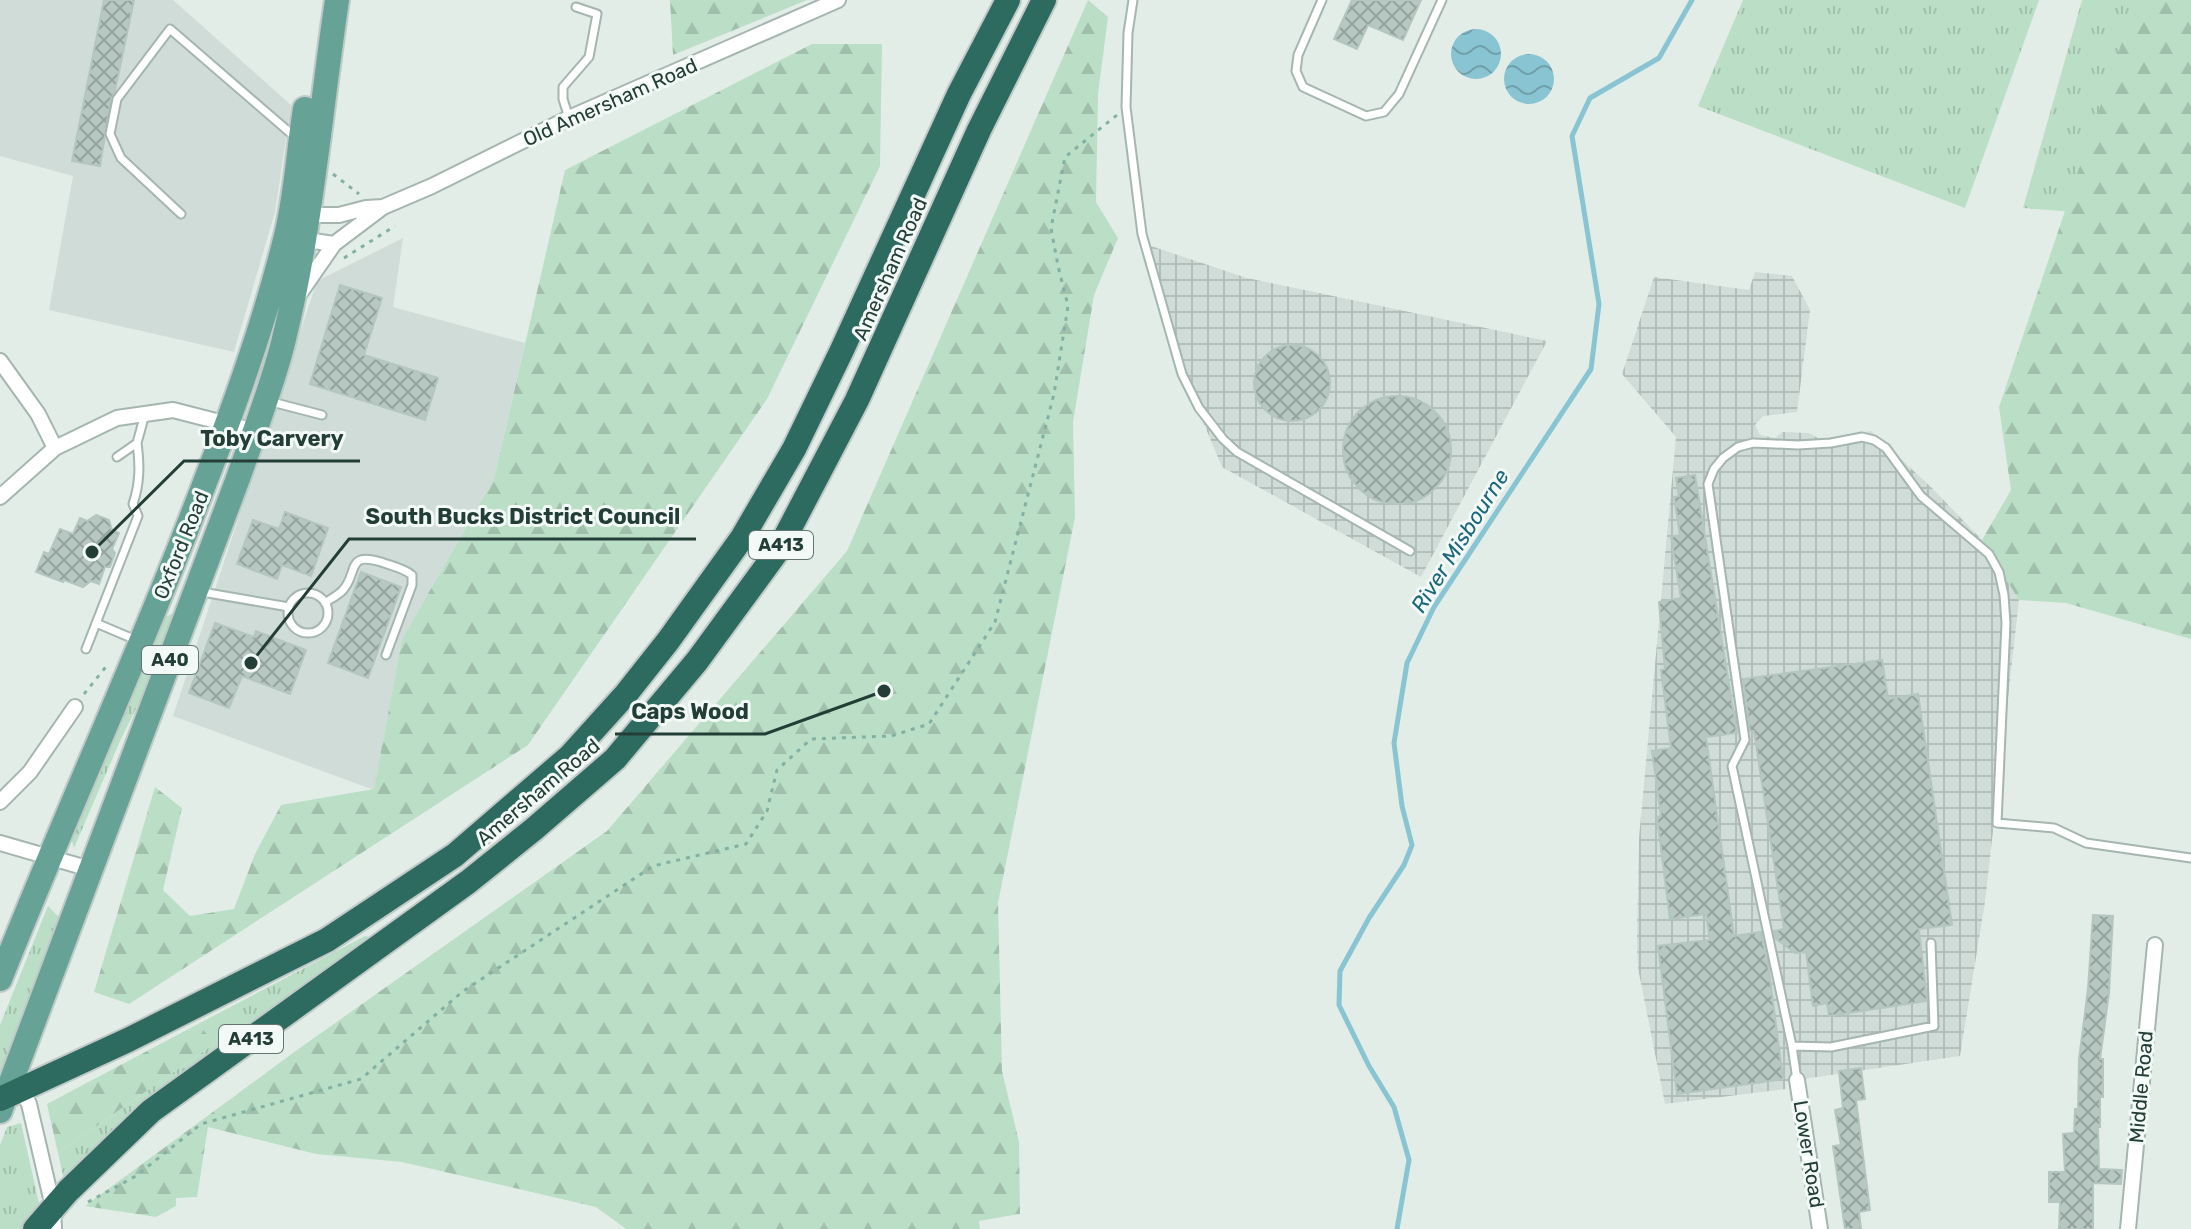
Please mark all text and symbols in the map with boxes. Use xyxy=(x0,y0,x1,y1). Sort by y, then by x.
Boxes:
street label: Old Amersham Road xyxy=(519,53,701,151)
street label: Amersham Road xyxy=(848,194,932,344)
callout: Toby Carvery xyxy=(184,415,360,461)
text: Toby Carvery xyxy=(200,425,344,452)
water label: River Misbourne xyxy=(1405,464,1515,618)
street label: Oxford Road xyxy=(148,487,214,603)
callout: South Bucks District Council xyxy=(349,493,696,539)
text: South Bucks District Council xyxy=(366,503,680,530)
road number: A413 xyxy=(749,531,813,559)
road number: A40 xyxy=(142,646,198,674)
callout: Caps Wood xyxy=(615,688,765,734)
text: Caps Wood xyxy=(631,698,749,725)
street label: Amersham Road xyxy=(471,733,605,851)
road number: A413 xyxy=(219,1025,283,1053)
street label: Middle Road xyxy=(2124,1030,2158,1144)
street label: Lower Road xyxy=(1789,1098,1829,1210)

